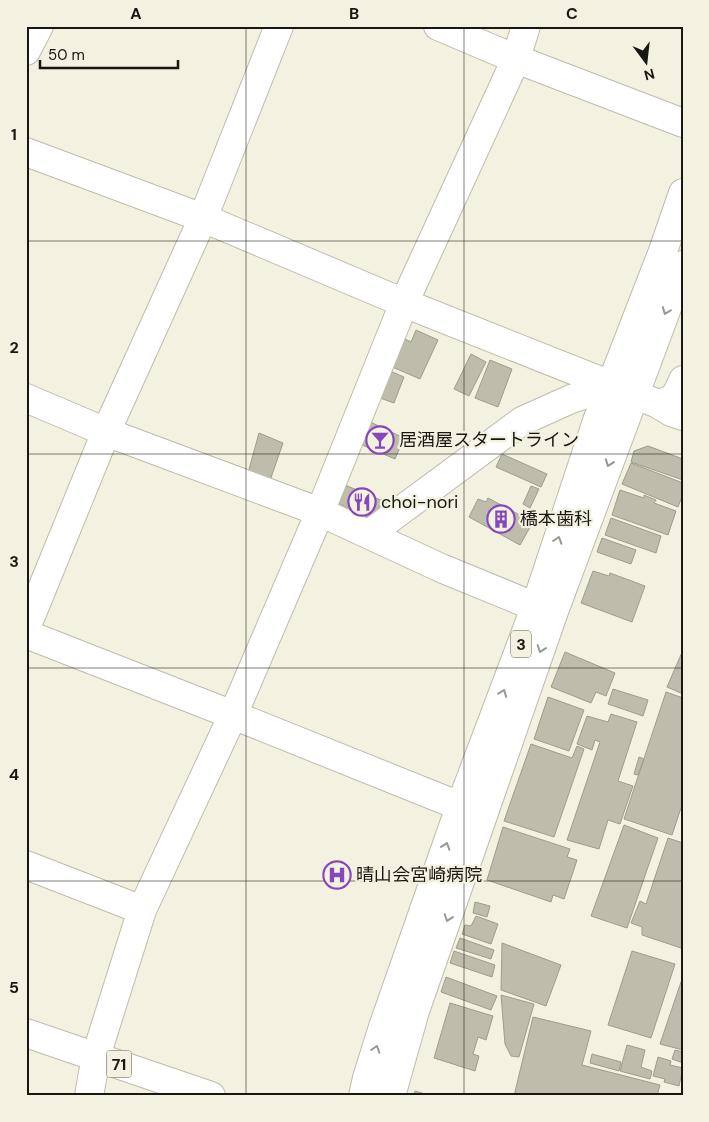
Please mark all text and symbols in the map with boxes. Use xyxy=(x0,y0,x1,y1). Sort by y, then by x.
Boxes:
text: A xyxy=(130,3,142,24)
text: B xyxy=(349,3,359,24)
text: C xyxy=(566,3,578,24)
scale bar xyxy=(40,38,178,70)
north arrow xyxy=(622,38,672,88)
text: 50 m xyxy=(48,45,85,65)
text: N xyxy=(642,65,657,85)
text: 1 xyxy=(11,124,17,145)
one-way arrow xyxy=(662,306,672,315)
text: 2 xyxy=(9,337,19,358)
bar icon: 居酒屋スタートライン xyxy=(365,425,395,455)
place label: 居酒屋スタートライン xyxy=(399,428,579,452)
one-way arrow xyxy=(605,458,615,467)
restaurant icon: choi-nori xyxy=(347,487,377,517)
place label: choi-nori xyxy=(381,490,458,514)
building icon: 橋本歯科 xyxy=(486,504,516,534)
place label: 橋本歯科 xyxy=(520,507,592,531)
one-way arrow xyxy=(552,537,562,545)
text: 3 xyxy=(9,551,19,572)
road number: 3 xyxy=(511,630,531,658)
one-way arrow xyxy=(537,644,547,652)
one-way arrow xyxy=(497,689,507,698)
text: 4 xyxy=(9,764,19,785)
one-way arrow xyxy=(441,842,451,850)
hospital icon: 晴山会宮崎病院 xyxy=(322,860,352,890)
place label: 晴山会宮崎病院 xyxy=(356,863,482,887)
one-way arrow xyxy=(443,913,453,922)
text: 5 xyxy=(9,977,19,998)
one-way arrow xyxy=(371,1045,381,1054)
road number: 71 xyxy=(106,1050,132,1078)

